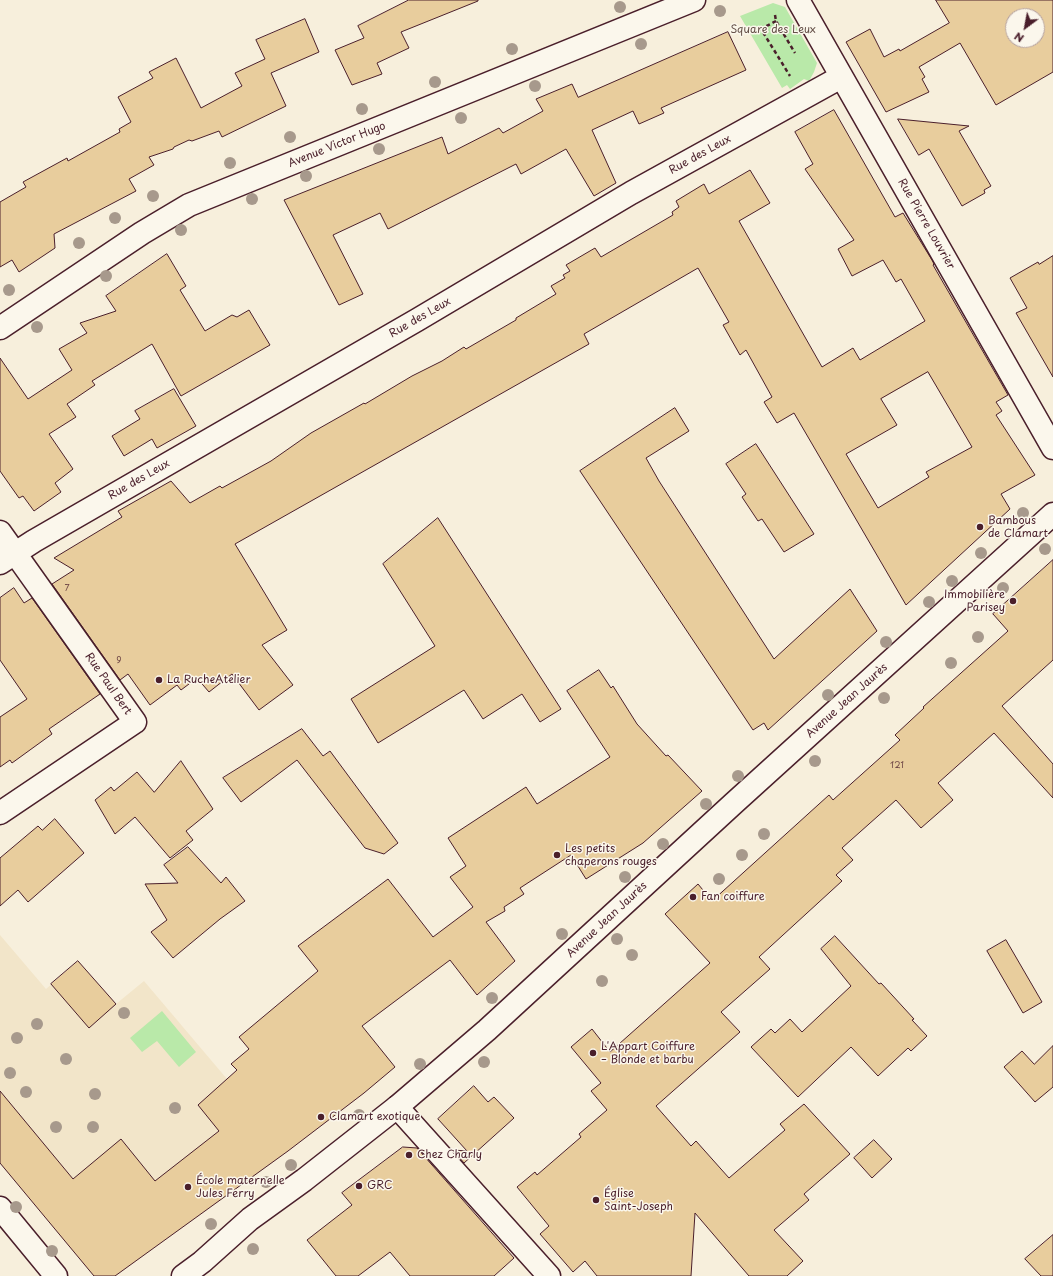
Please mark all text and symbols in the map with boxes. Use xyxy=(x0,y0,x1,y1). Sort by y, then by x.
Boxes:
north arrow xyxy=(1005,8,1045,48)
park label: Square des Leux xyxy=(730,23,816,37)
text: N xyxy=(1011,28,1027,47)
street label: Avenue Victor Hugo xyxy=(286,119,388,171)
street label: Rue des Leux xyxy=(667,133,733,177)
street label: Rue Pierre Louvrier xyxy=(895,176,957,272)
street label: Rue des Leux xyxy=(387,295,453,341)
street label: Rue des Leux xyxy=(106,457,172,503)
place label: Bambous de Clamart xyxy=(988,514,1048,540)
marker: Bambous de Clamart xyxy=(975,522,985,532)
house number: 7 xyxy=(64,584,70,594)
place label: Immobilière Parisey xyxy=(944,588,1005,614)
marker: Immobilière Parisey xyxy=(1008,596,1018,606)
street label: Rue Paul Bert xyxy=(82,650,134,718)
house number: 9 xyxy=(116,656,122,666)
street label: Avenue Jean Jaurès xyxy=(804,661,890,741)
place label: La RucheAtelier xyxy=(167,673,250,687)
marker: La RucheAtelier xyxy=(154,675,164,685)
house number: 121 xyxy=(890,761,904,771)
place label: Les petits chaperons rouges xyxy=(565,842,657,868)
marker: Les petits chaperons rouges xyxy=(552,850,562,860)
street label: Avenue Jean Jaurès xyxy=(564,879,650,961)
place label: Fan coiffure xyxy=(701,890,765,904)
marker: Fan coiffure xyxy=(688,892,698,902)
place label: L'Appart Coiffure – Blonde et barbu xyxy=(601,1040,695,1066)
marker: L'Appart Coiffure – Blonde et barbu xyxy=(588,1048,598,1058)
place label: Clamart exotique xyxy=(329,1110,420,1124)
marker: Clamart exotique xyxy=(316,1112,326,1122)
place label: Chez Charly xyxy=(417,1148,482,1162)
marker: Chez Charly xyxy=(404,1150,414,1160)
place label: École maternelle Jules Ferry xyxy=(196,1174,285,1200)
place label: GRC xyxy=(367,1179,392,1193)
marker: GRC xyxy=(354,1181,364,1191)
marker: École maternelle Jules Ferry xyxy=(183,1182,193,1192)
place label: Église Saint-Joseph xyxy=(604,1187,673,1213)
marker: Église Saint-Joseph xyxy=(591,1195,601,1205)

